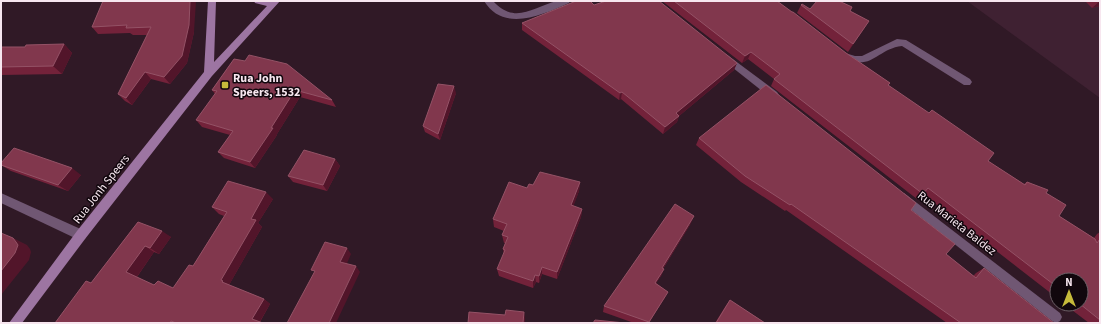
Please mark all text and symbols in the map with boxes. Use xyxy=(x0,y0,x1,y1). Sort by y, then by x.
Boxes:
place label: Rua John Speers, 1532 xyxy=(233,70,300,101)
marker: Rua John Speers, 1532 xyxy=(220,80,230,90)
street label: Rua Jonh Speers xyxy=(69,151,134,228)
street label: Rua Marieta Baldez xyxy=(914,187,1000,260)
north arrow xyxy=(1049,272,1089,312)
text: N xyxy=(1065,275,1073,290)

